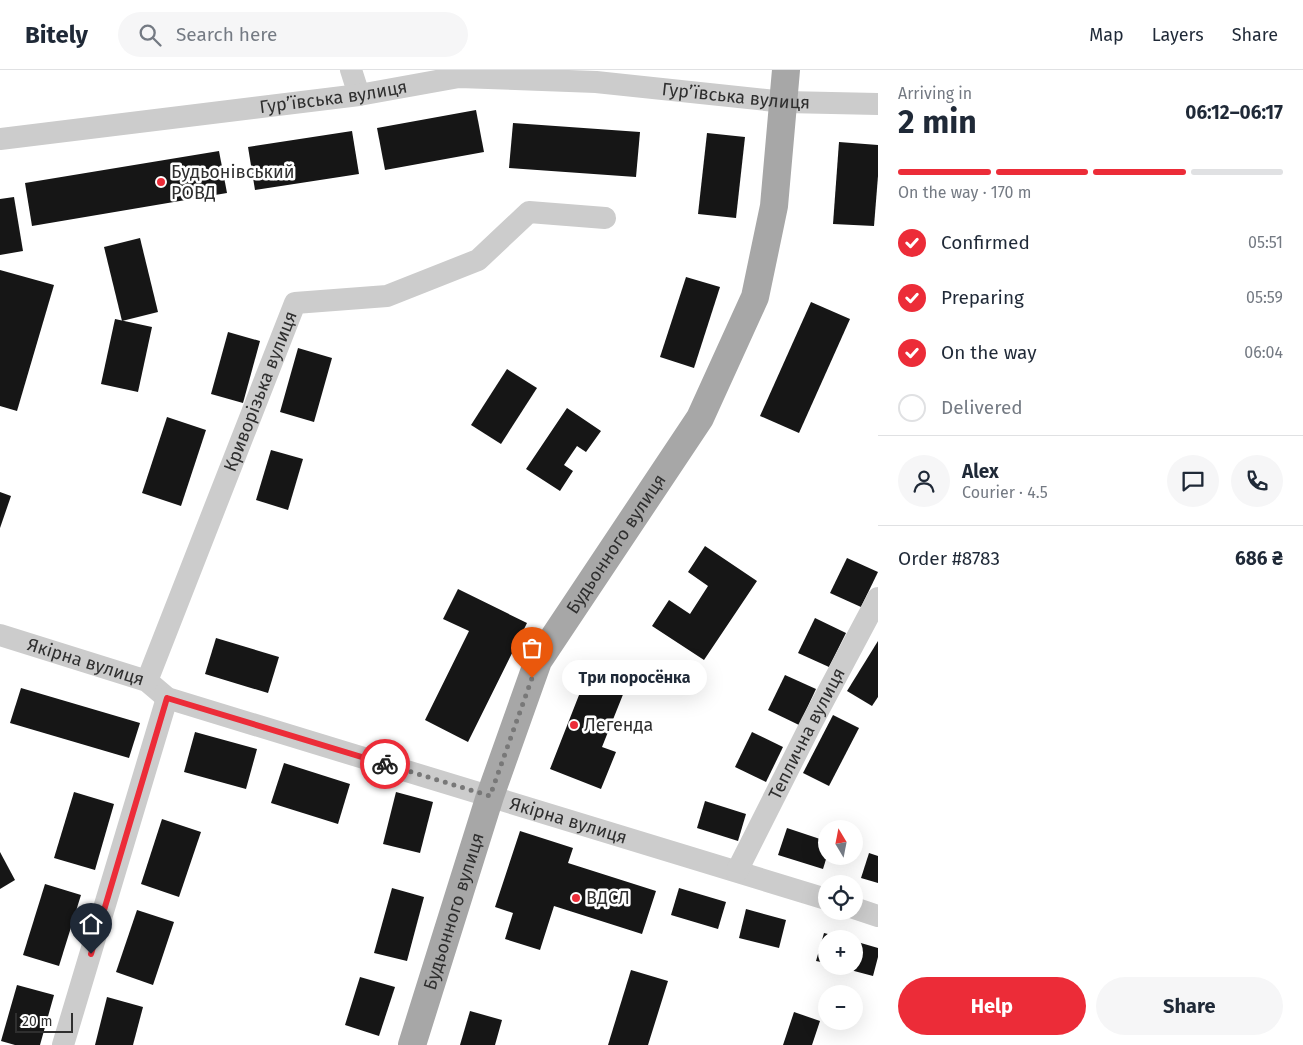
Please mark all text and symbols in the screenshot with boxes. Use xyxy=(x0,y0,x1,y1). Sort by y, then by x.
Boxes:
search box xyxy=(118,12,468,57)
text: Bitely xyxy=(25,21,88,49)
icon: search xyxy=(136,21,164,49)
text: Search here xyxy=(176,23,277,46)
text: Map xyxy=(1089,24,1124,46)
text: Layers xyxy=(1152,24,1204,46)
text: Share xyxy=(1232,24,1278,46)
street label: Гур’ївська вулиця xyxy=(258,76,409,118)
street label: Гур’ївська вулиця xyxy=(661,78,810,114)
text: Arriving in xyxy=(898,84,972,103)
text: 06:12–06:17 xyxy=(1185,101,1283,124)
text: 2 min xyxy=(898,103,977,141)
place label: Будьонівський РОВД xyxy=(171,161,295,204)
marker: Будьонівський РОВД xyxy=(155,176,167,188)
text: On the way · 170 m xyxy=(898,183,1031,202)
icon: check xyxy=(898,229,926,257)
text: Confirmed xyxy=(941,231,1030,254)
text: 05:51 xyxy=(1248,233,1283,252)
icon: check xyxy=(898,284,926,312)
text: Preparing xyxy=(941,286,1024,309)
text: 05:59 xyxy=(1246,288,1283,307)
street label: Криворізька вулиця xyxy=(219,308,302,475)
icon: check xyxy=(898,339,926,367)
text: On the way xyxy=(941,341,1037,364)
text: 06:04 xyxy=(1244,343,1283,362)
text: Delivered xyxy=(941,396,1023,419)
button: person xyxy=(898,455,950,507)
button: chat xyxy=(1167,455,1219,507)
button: phone xyxy=(1231,455,1283,507)
text: Alex xyxy=(962,460,999,483)
street label: Будьонного вулиця xyxy=(562,470,671,618)
text: Courier · 4.5 xyxy=(962,483,1048,502)
text: Order #8783 xyxy=(898,547,1000,570)
text: 686 ₴ xyxy=(1235,547,1283,570)
pin xyxy=(511,627,553,678)
street label: Якірна вулиця xyxy=(25,633,147,691)
icon: bag xyxy=(518,634,546,662)
callout: Три поросёнка xyxy=(562,660,707,696)
street label: Теплична вулиця xyxy=(764,664,850,803)
text: Три поросёнка xyxy=(579,668,690,687)
place label: Легенда xyxy=(584,714,653,736)
marker: Легенда xyxy=(568,719,580,731)
courier xyxy=(360,739,410,789)
icon: bike xyxy=(371,750,399,778)
street label: Якірна вулиця xyxy=(507,792,630,849)
north arrow xyxy=(818,820,862,865)
map controls xyxy=(818,820,863,1030)
street label: Будьонного вулиця xyxy=(419,830,489,993)
button: locate xyxy=(818,875,863,920)
place label: ВДСЛ xyxy=(586,887,630,909)
marker: ВДСЛ xyxy=(570,892,582,904)
pin xyxy=(70,903,112,954)
icon: home xyxy=(77,910,105,938)
button: + xyxy=(818,930,863,975)
button: Help xyxy=(898,977,1086,1035)
button: Share xyxy=(1096,977,1283,1035)
button: − xyxy=(818,985,863,1030)
scale bar xyxy=(15,1010,72,1033)
text: 20 m xyxy=(22,1013,52,1030)

